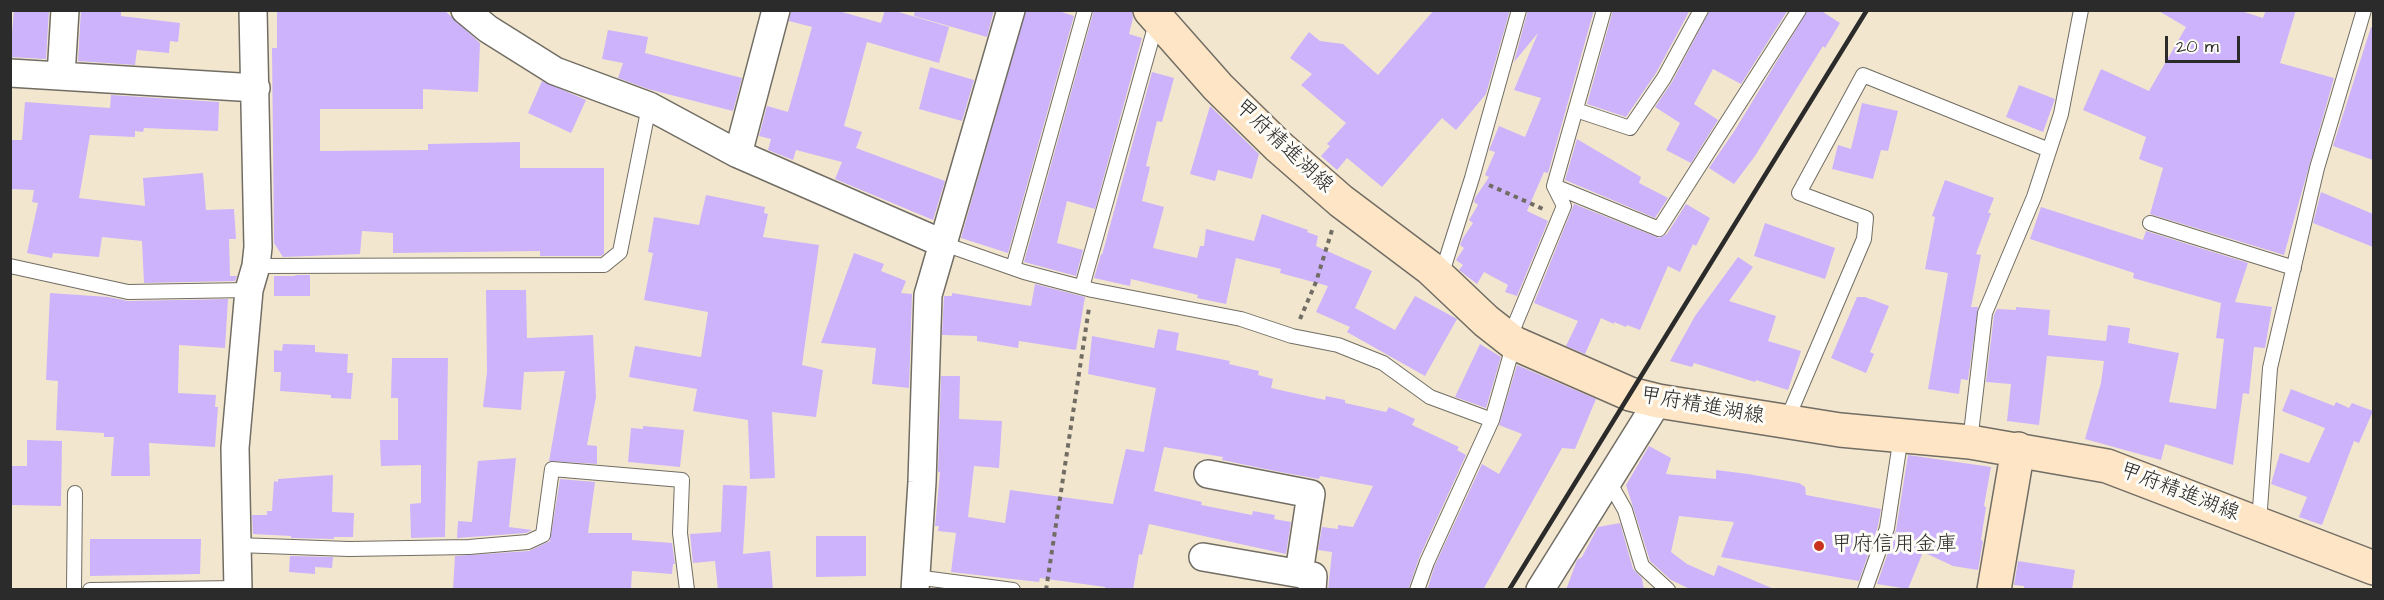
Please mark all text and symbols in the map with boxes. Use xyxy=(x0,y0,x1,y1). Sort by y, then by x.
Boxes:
scale bar xyxy=(2168,24,2243,62)
text: 20 m xyxy=(2176,34,2219,59)
street label: 甲府精進湖線 xyxy=(1228,95,1338,199)
street label: 甲府精進湖線 xyxy=(1638,384,1766,430)
street label: 甲府精進湖線 xyxy=(2116,459,2242,527)
place label: 甲府信用金庫 xyxy=(1831,533,1957,559)
marker: 甲府信用金庫 xyxy=(1812,539,1826,553)

